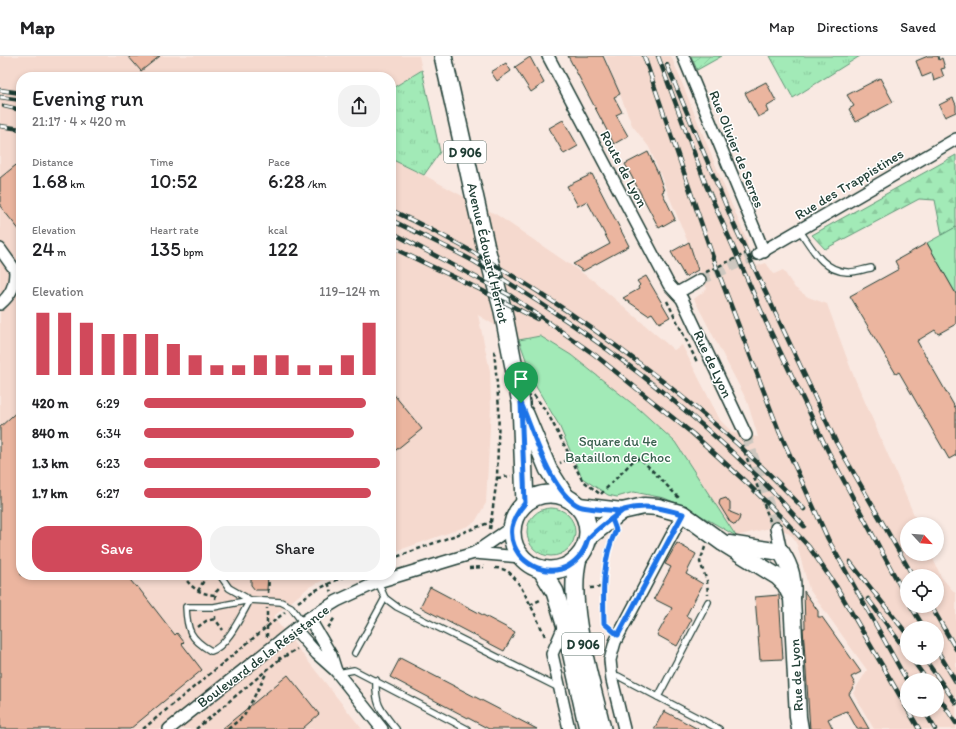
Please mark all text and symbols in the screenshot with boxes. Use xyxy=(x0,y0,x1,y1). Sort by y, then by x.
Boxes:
text: Map xyxy=(20,16,55,39)
text: Map xyxy=(769,19,795,36)
text: Directions xyxy=(817,19,878,36)
text: Saved xyxy=(900,19,936,36)
text: Evening run xyxy=(32,85,144,112)
button: share xyxy=(338,85,380,127)
street label: Rue Olivier de Serres xyxy=(705,88,768,210)
text: 21:17 · 4 × 420 m xyxy=(32,114,126,129)
street label: Route de Lyon xyxy=(596,128,651,211)
road number: D 906 xyxy=(444,141,486,163)
street label: Rue des Trappistines xyxy=(792,145,907,224)
text: Distance xyxy=(32,156,73,169)
text: Time xyxy=(150,156,173,169)
text: Pace xyxy=(268,156,290,169)
text: 1.68 xyxy=(32,169,68,193)
text: 10:52 xyxy=(150,169,198,193)
text: 6:28 xyxy=(268,169,305,193)
text: km xyxy=(68,178,85,191)
text: /km xyxy=(305,178,327,191)
street label: Avenue Édouard Herriot xyxy=(463,181,512,325)
text: Elevation xyxy=(32,224,76,237)
text: Heart rate xyxy=(150,224,199,237)
text: kcal xyxy=(268,224,288,237)
text: 24 xyxy=(32,237,55,261)
text: 135 xyxy=(150,237,181,261)
text: 122 xyxy=(268,237,298,261)
text: m xyxy=(55,246,66,259)
text: bpm xyxy=(181,246,204,259)
text: Elevation xyxy=(32,284,84,299)
text: 119–124 m xyxy=(319,284,380,299)
street label: Rue de Lyon xyxy=(690,328,736,401)
pin xyxy=(504,362,538,403)
icon: arrive xyxy=(510,368,532,390)
text: 420 m xyxy=(32,396,69,411)
text: 6:29 xyxy=(96,396,120,411)
text: 840 m xyxy=(32,426,69,441)
text: 6:34 xyxy=(96,426,121,441)
park label: Square du 4e Bataillon de Choc xyxy=(565,433,671,466)
text: 1.3 km xyxy=(32,456,68,471)
text: 6:23 xyxy=(96,456,120,471)
text: 1.7 km xyxy=(32,486,68,501)
text: 6:27 xyxy=(96,486,119,501)
north arrow xyxy=(900,517,944,561)
map controls xyxy=(900,517,944,717)
button: Save xyxy=(32,526,202,572)
button: Share xyxy=(210,526,380,572)
button: locate xyxy=(900,569,944,613)
street label: Boulevard de la Résistance xyxy=(194,601,333,712)
button: + xyxy=(900,621,944,665)
road number: D 906 xyxy=(562,633,604,655)
street label: Rue de Lyon xyxy=(786,638,807,712)
button: − xyxy=(900,673,944,717)

